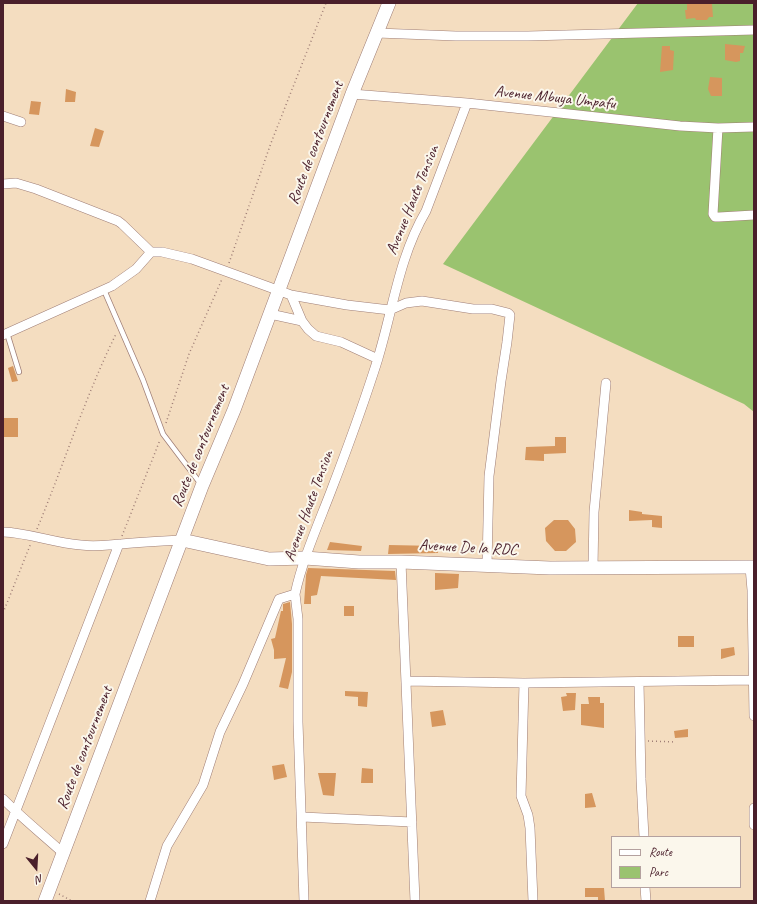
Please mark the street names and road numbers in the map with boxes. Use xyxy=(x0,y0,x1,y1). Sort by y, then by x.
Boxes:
street label: Route de contournement xyxy=(284,79,348,207)
street label: Avenue Mbuya Umpafu xyxy=(494,82,616,114)
street label: Avenue Haute Tension xyxy=(382,142,444,258)
street label: Route de contournement xyxy=(168,382,234,510)
street label: Avenue Haute Tension xyxy=(280,448,338,564)
street label: Avenue De la RDC xyxy=(418,536,518,560)
street label: Route de contournement xyxy=(53,684,117,812)

